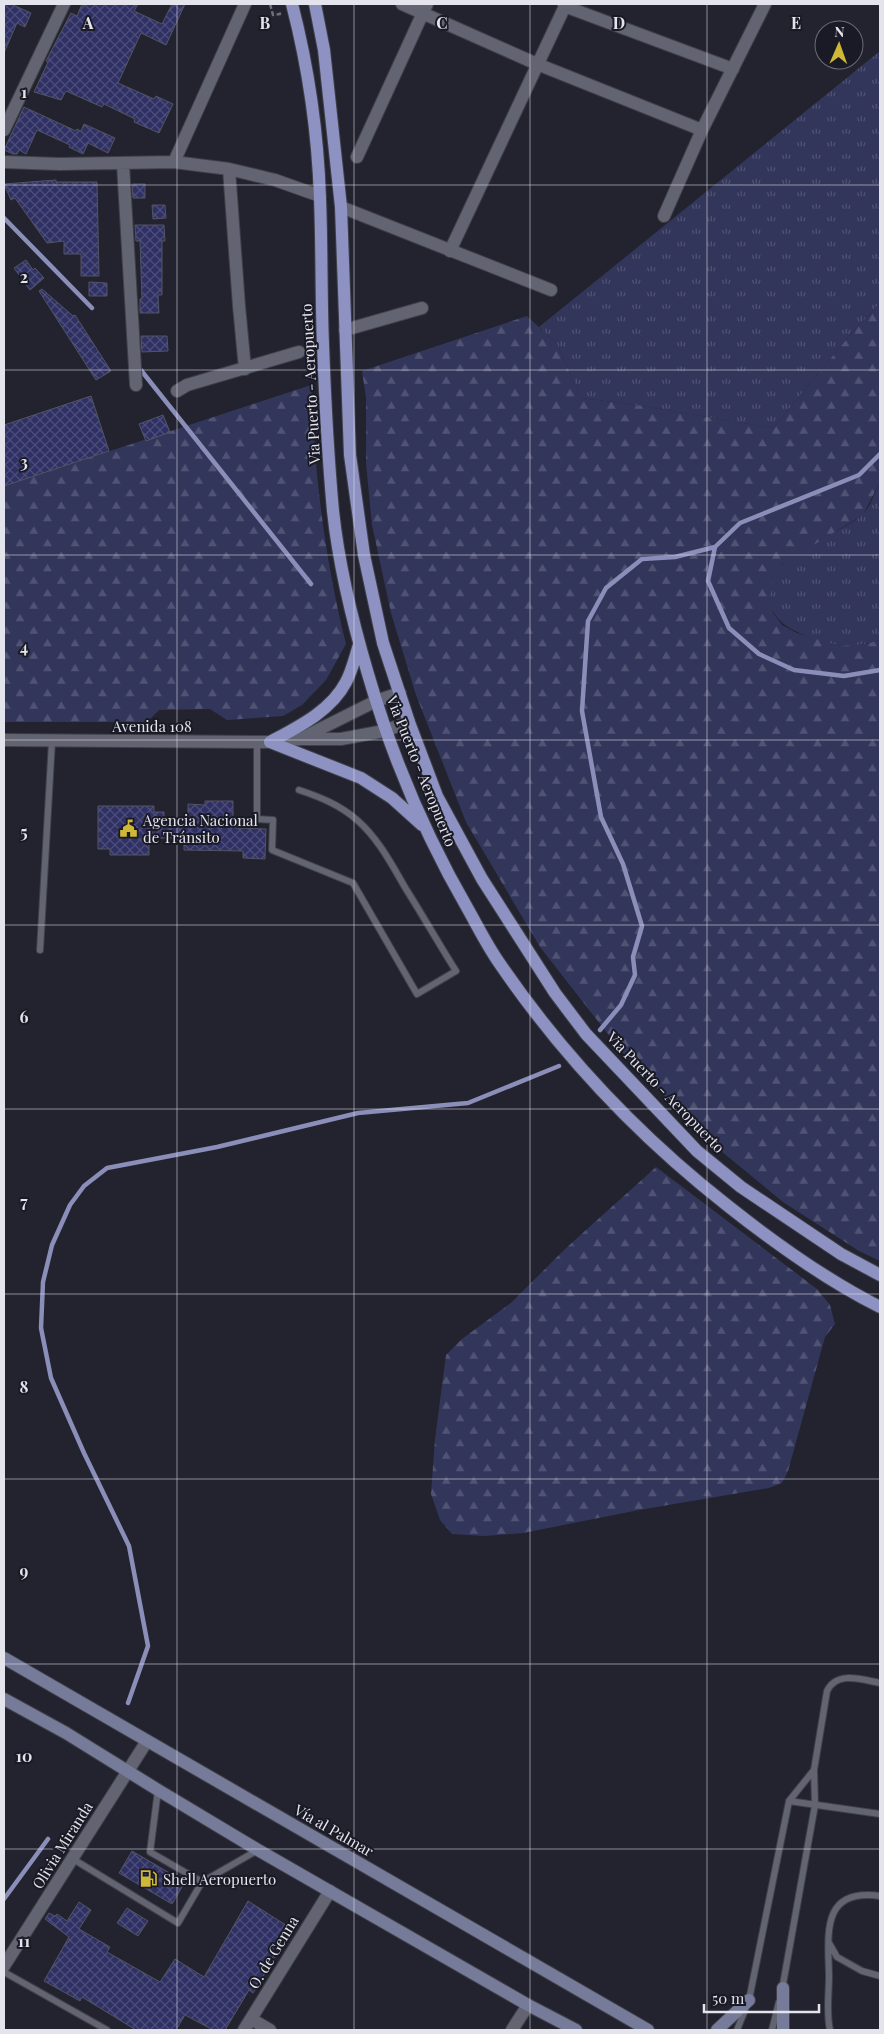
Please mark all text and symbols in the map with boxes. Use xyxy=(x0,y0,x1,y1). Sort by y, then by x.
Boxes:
text: A xyxy=(82,12,94,33)
text: B xyxy=(260,12,271,33)
text: C xyxy=(436,12,448,33)
text: D xyxy=(613,12,625,33)
text: E xyxy=(791,12,801,33)
north arrow xyxy=(814,20,864,70)
text: N xyxy=(834,22,845,41)
text: 1 xyxy=(21,81,27,102)
text: 2 xyxy=(20,266,28,287)
street label: Via Puerto - Aeropuerto xyxy=(296,303,324,466)
text: 3 xyxy=(20,451,28,472)
text: 4 xyxy=(20,636,28,657)
street label: Via Puerto - Aeropuerto xyxy=(382,692,461,849)
street label: Avenida 108 xyxy=(111,716,192,736)
place label: Agencia Nacional de Tránsito xyxy=(142,810,258,847)
public building icon: Agencia Nacional de Tránsito xyxy=(119,819,139,839)
text: 5 xyxy=(20,821,28,842)
text: 6 xyxy=(20,1006,29,1027)
street label: Via Puerto - Aeropuerto xyxy=(602,1026,729,1157)
text: 7 xyxy=(20,1191,28,1212)
text: 8 xyxy=(20,1376,29,1397)
text: 9 xyxy=(20,1560,29,1581)
text: 10 xyxy=(16,1745,32,1766)
street label: Olivia Miranda xyxy=(27,1797,97,1892)
street label: Vía al Palmar xyxy=(290,1799,377,1861)
fuel station icon: Shell Aeropuerto xyxy=(139,1869,159,1889)
place label: Shell Aeropuerto xyxy=(163,1869,276,1889)
street label: O. de Genna xyxy=(243,1911,303,1992)
text: 11 xyxy=(18,1930,30,1951)
scale bar xyxy=(704,1982,819,2014)
text: 50 m xyxy=(712,1988,745,2008)

